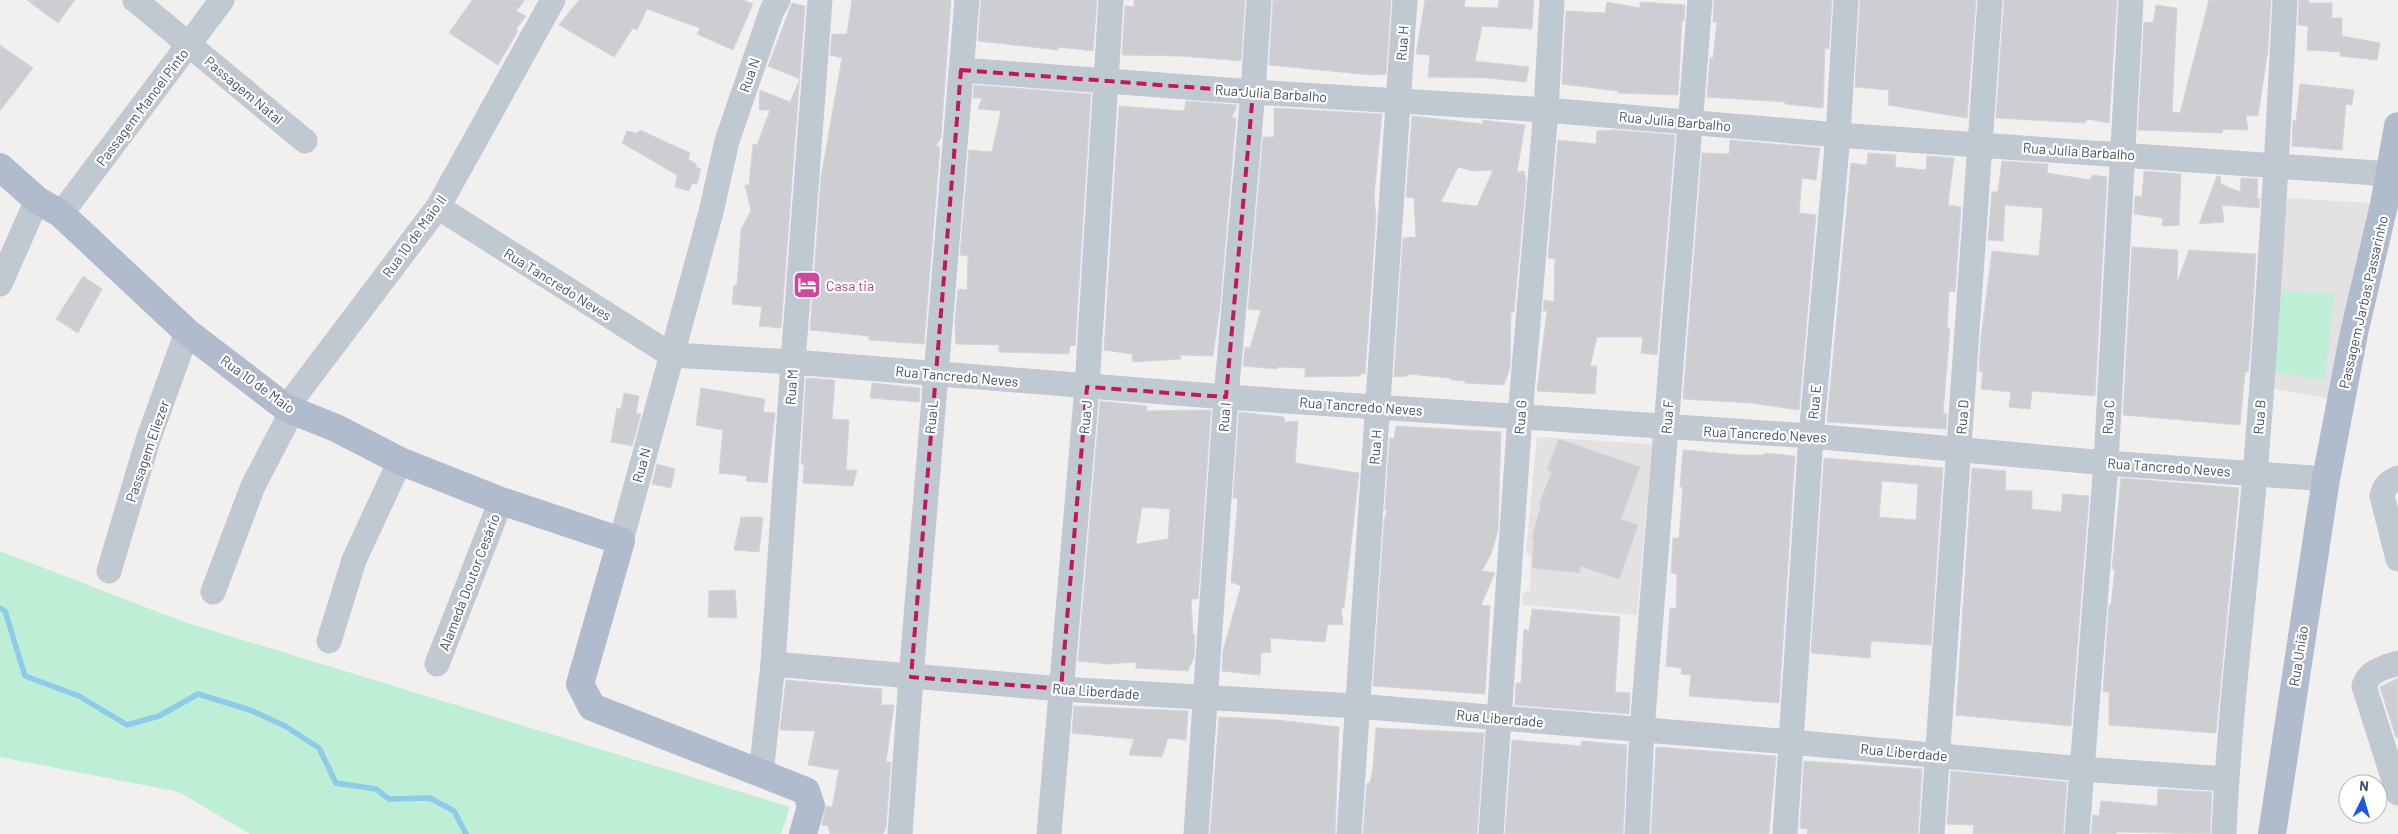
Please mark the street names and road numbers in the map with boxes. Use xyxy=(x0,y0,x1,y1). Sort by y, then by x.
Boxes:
street label: Rua H xyxy=(1392,25,1412,61)
street label: Passagem Manoel Pinto xyxy=(92,45,192,169)
street label: Passagem Natal xyxy=(201,52,287,128)
street label: Rua N xyxy=(735,55,763,95)
street label: Rua Julia Barbalho xyxy=(1214,81,1328,105)
street label: Rua Julia Barbalho xyxy=(1618,108,1732,134)
street label: Rua Julia Barbalho xyxy=(2022,139,2136,163)
street label: Rua 10 de Maio II xyxy=(378,191,450,281)
street label: Passagem Jarbas Passarinho xyxy=(2335,214,2391,390)
street label: Rua Tancredo Neves xyxy=(501,244,615,324)
street label: Rua 10 de Maio xyxy=(217,351,299,417)
street label: Rua Tancredo Neves xyxy=(895,362,1019,390)
street label: Rua M xyxy=(781,368,801,406)
street label: Rua E xyxy=(1804,384,1824,420)
street label: Rua Tancredo Neves xyxy=(1299,393,1423,419)
street label: Passagem Eliezer xyxy=(122,398,172,504)
street label: Rua L xyxy=(921,399,941,435)
street label: Rua J xyxy=(1075,399,1095,435)
street label: Rua G xyxy=(1510,399,1530,435)
street label: Rua F xyxy=(1657,399,1677,435)
street label: Rua D xyxy=(1952,399,1972,435)
street label: Rua C xyxy=(2099,399,2117,435)
street label: Rua B xyxy=(2249,399,2269,435)
street label: Rua I xyxy=(1214,402,1234,432)
street label: Rua Tancredo Neves xyxy=(1703,422,1827,446)
street label: Rua H xyxy=(1365,429,1385,465)
street label: Rua N xyxy=(628,446,654,484)
street label: Rua Tancredo Neves xyxy=(2107,454,2231,480)
street label: Alameda Doutor Cesário xyxy=(435,511,503,653)
street label: Rua União xyxy=(2285,625,2311,687)
street label: Rua Liberdade xyxy=(1052,679,1140,703)
street label: Rua Liberdade xyxy=(1456,706,1544,730)
street label: Rua Liberdade xyxy=(1860,740,1948,764)

